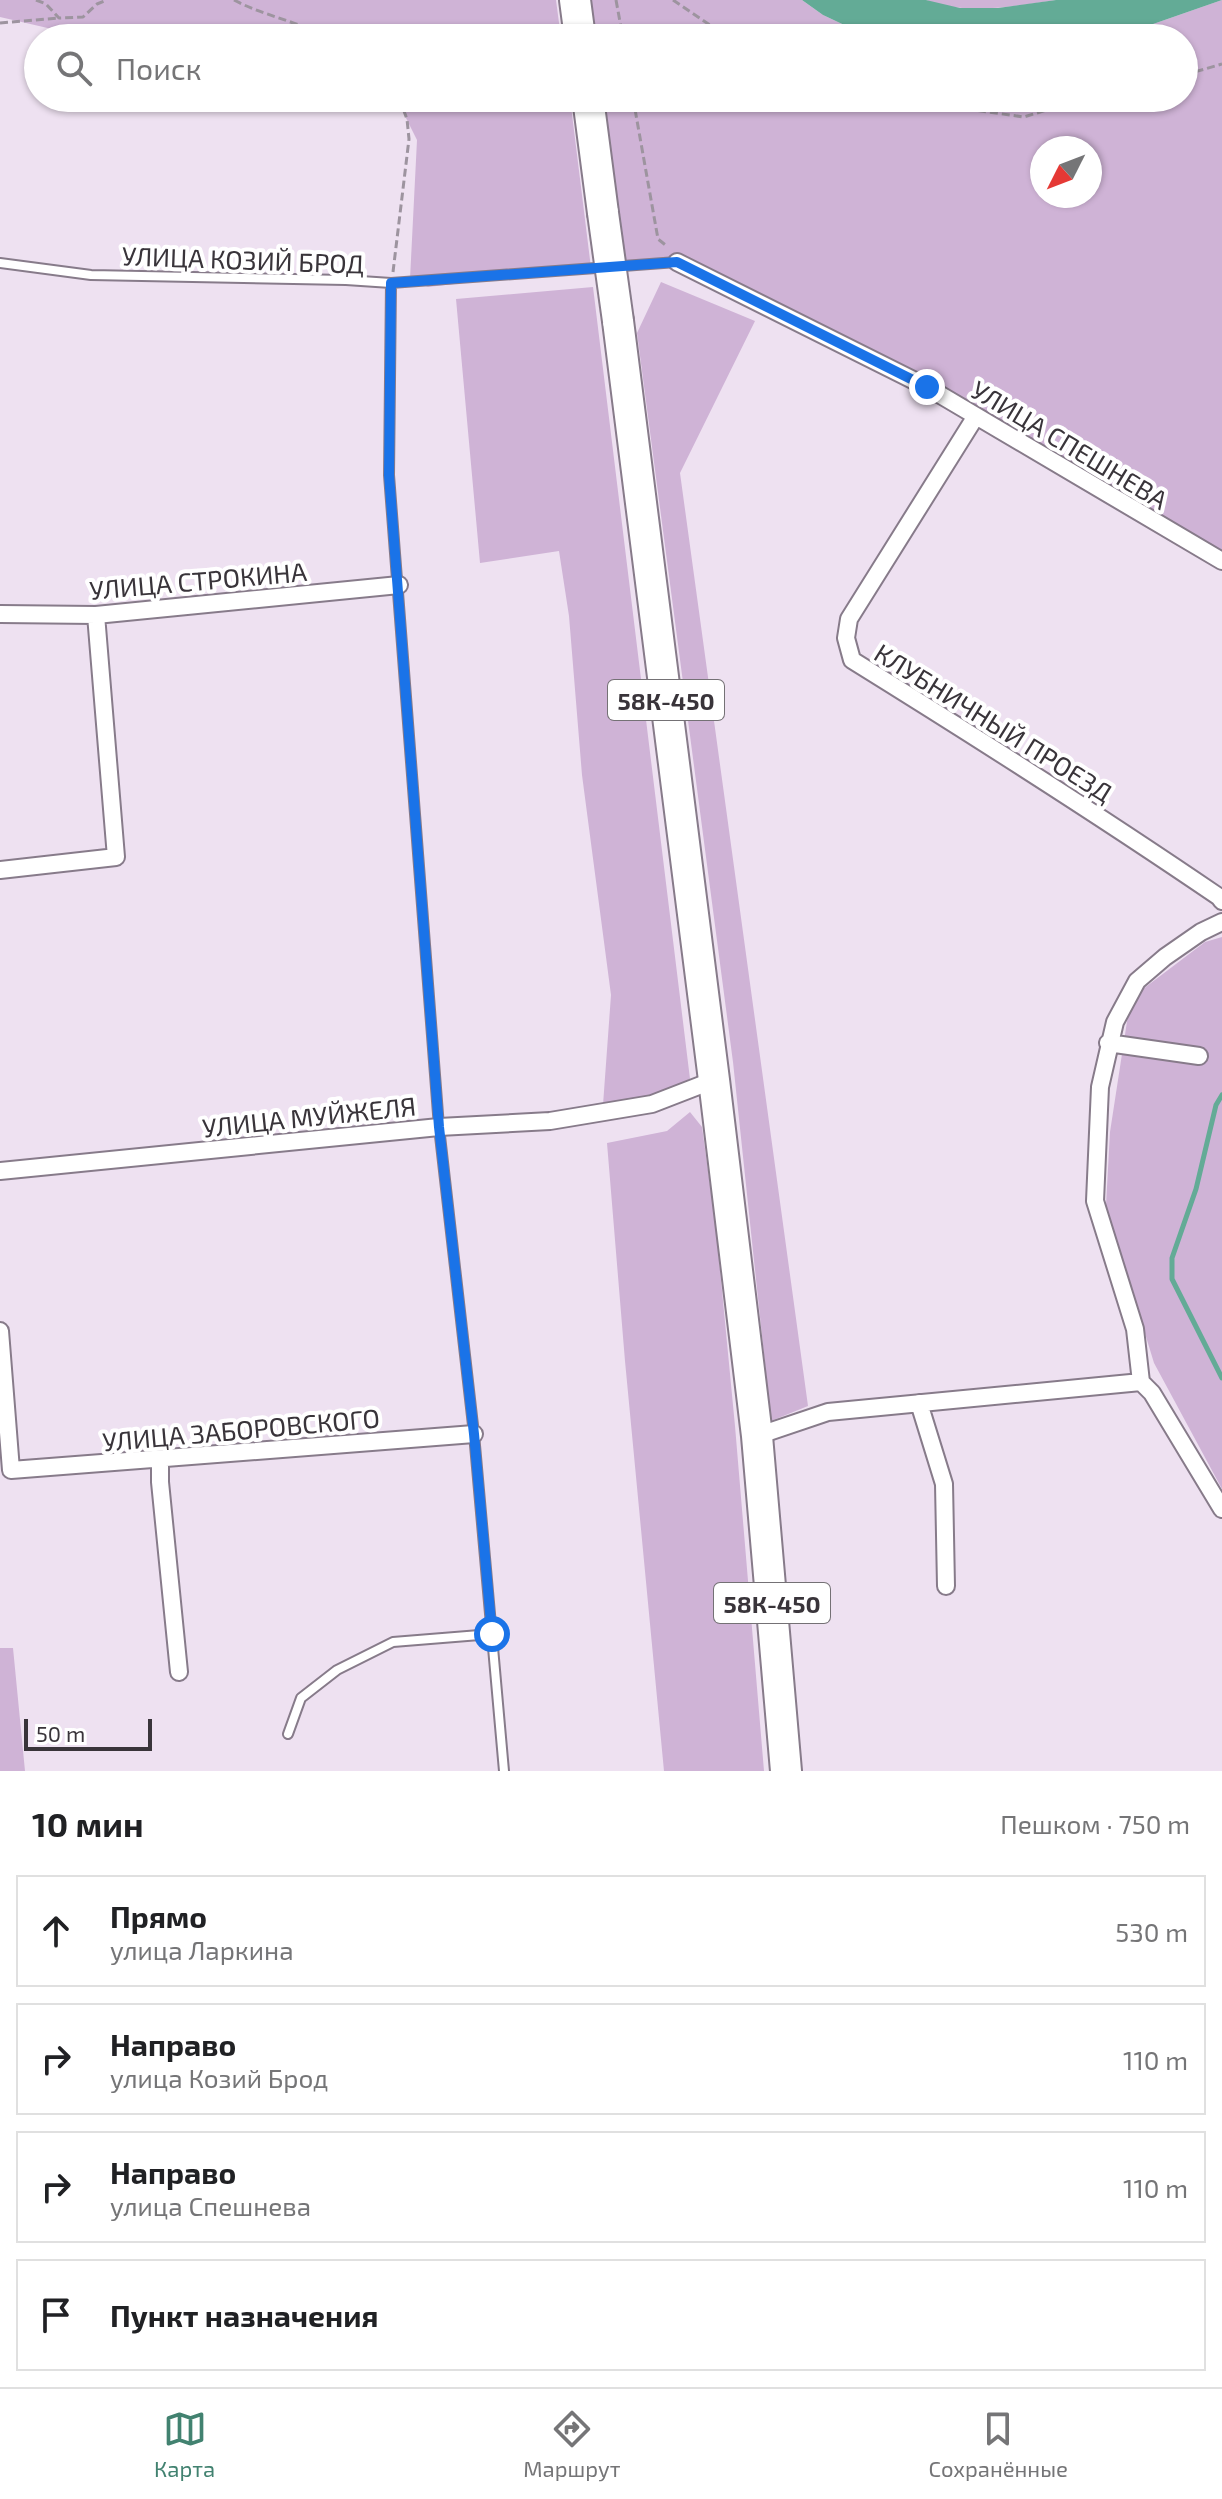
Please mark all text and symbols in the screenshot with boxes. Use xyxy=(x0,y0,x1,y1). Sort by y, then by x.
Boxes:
search box xyxy=(24,24,1198,112)
icon: search xyxy=(52,46,96,90)
text: Поиск xyxy=(116,50,202,86)
north arrow xyxy=(1030,136,1102,208)
street label: УЛИЦА КОЗИЙ БРОД xyxy=(121,239,365,279)
route end xyxy=(909,369,945,405)
street label: УЛИЦА СПЕШНЕВА xyxy=(966,373,1174,515)
street label: УЛИЦА СТРОКИНА xyxy=(88,555,308,605)
street label: КЛУБНИЧНЫЙ ПРОЕЗД xyxy=(869,636,1119,808)
road number: 58К-450 xyxy=(608,680,724,720)
street label: УЛИЦА МУЙЖЕЛЯ xyxy=(201,1089,417,1143)
street label: УЛИЦА ЗАБОРОВСКОГО xyxy=(101,1401,381,1457)
road number: 58К-450 xyxy=(714,1583,830,1623)
route start xyxy=(474,1616,510,1652)
scale bar xyxy=(24,1715,152,1751)
text: 50 m xyxy=(36,1720,85,1746)
text: 10 мин xyxy=(32,1803,144,1844)
text: Пешком · 750 m xyxy=(1000,1808,1190,1839)
text: Прямо xyxy=(110,1898,207,1934)
icon: ahead xyxy=(34,1909,78,1953)
text: 530 m xyxy=(1115,1916,1188,1947)
text: улица Ларкина xyxy=(110,1934,294,1965)
text: Направо xyxy=(110,2026,236,2062)
icon: right xyxy=(34,2037,78,2081)
text: 110 m xyxy=(1123,2044,1188,2075)
text: улица Козий Брод xyxy=(110,2062,328,2093)
text: Направо xyxy=(110,2154,236,2190)
icon: right xyxy=(34,2165,78,2209)
text: 110 m xyxy=(1123,2172,1188,2203)
text: улица Спешнева xyxy=(110,2190,311,2221)
icon: arrive xyxy=(34,2293,78,2337)
text: Пункт назначения xyxy=(110,2297,378,2333)
tab: Карта xyxy=(154,2407,215,2481)
tab: Маршрут xyxy=(523,2407,620,2481)
tab: Сохранённые xyxy=(929,2407,1068,2481)

